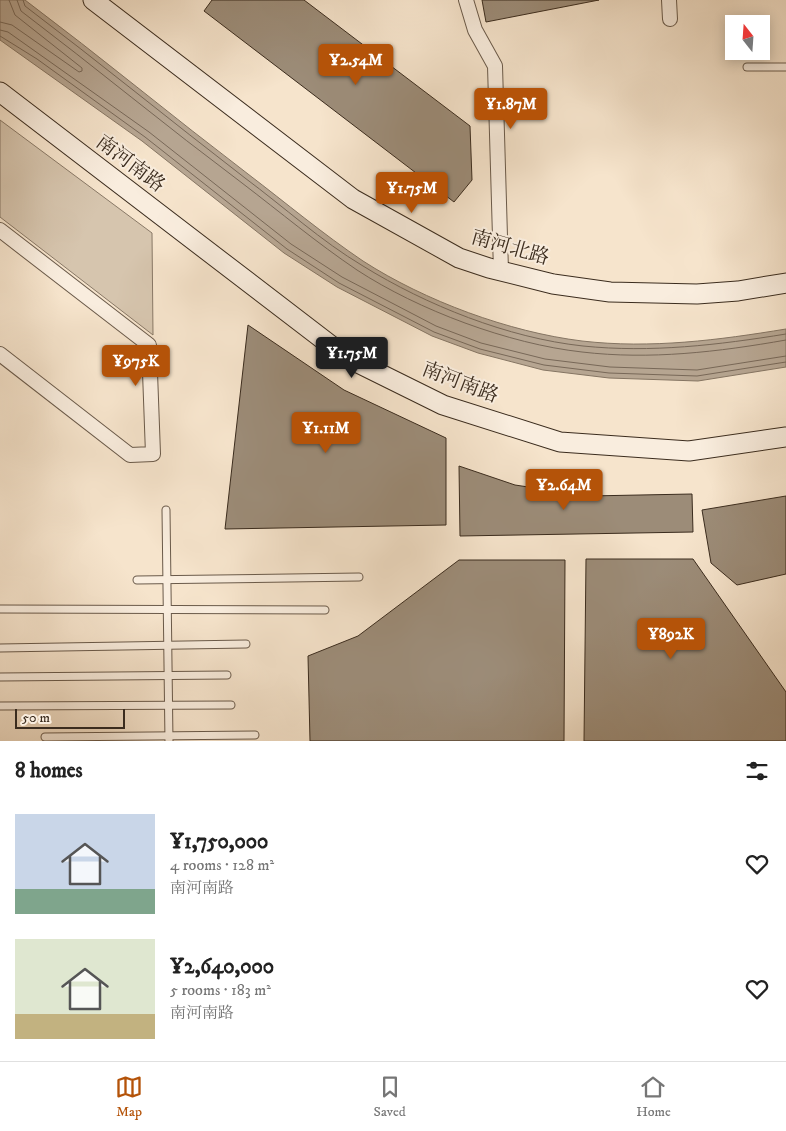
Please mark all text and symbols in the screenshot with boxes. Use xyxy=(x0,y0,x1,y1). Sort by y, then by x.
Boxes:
north arrow xyxy=(725,15,770,60)
map controls xyxy=(725,15,770,60)
pin: ¥2.54M xyxy=(315,44,397,86)
text: ¥2.54M xyxy=(329,50,383,70)
pin: ¥1.87M xyxy=(470,88,552,130)
text: ¥1.87M xyxy=(485,94,537,114)
street label: 南河南路 xyxy=(91,130,169,198)
pin: ¥1.75M xyxy=(371,172,453,214)
text: ¥1.75M xyxy=(387,178,437,198)
street label: 南河北路 xyxy=(468,225,552,271)
pin: ¥1.75M xyxy=(311,336,393,379)
text: ¥1.75M xyxy=(327,343,377,363)
pin: ¥975K xyxy=(101,344,171,387)
text: ¥975K xyxy=(113,351,159,371)
street label: 南河南路 xyxy=(418,357,502,409)
pin: ¥1.11M xyxy=(285,412,367,454)
text: ¥1.11M xyxy=(303,418,349,438)
pin: ¥2.64M xyxy=(523,468,605,511)
text: ¥2.64M xyxy=(537,475,591,495)
pin: ¥892K xyxy=(636,618,706,660)
text: ¥892K xyxy=(648,624,694,644)
scale bar xyxy=(15,706,125,729)
text: 50 m xyxy=(22,709,50,727)
icon: filters xyxy=(743,757,771,785)
text: 8 homes xyxy=(15,758,83,784)
text: ¥1,750,000 xyxy=(170,829,268,855)
icon: home xyxy=(55,834,115,894)
icon: heart xyxy=(743,850,771,878)
text: 4 rooms · 128 m² xyxy=(170,855,274,875)
text: 南河南路 xyxy=(170,878,234,898)
text: ¥2,640,000 xyxy=(170,954,274,980)
icon: home xyxy=(55,959,115,1019)
icon: heart xyxy=(743,975,771,1003)
text: 5 rooms · 183 m² xyxy=(170,980,271,1000)
text: 南河南路 xyxy=(170,1003,234,1023)
tab: Map xyxy=(115,1073,143,1121)
tab: Saved xyxy=(374,1073,406,1121)
tab: Home xyxy=(636,1073,671,1121)

